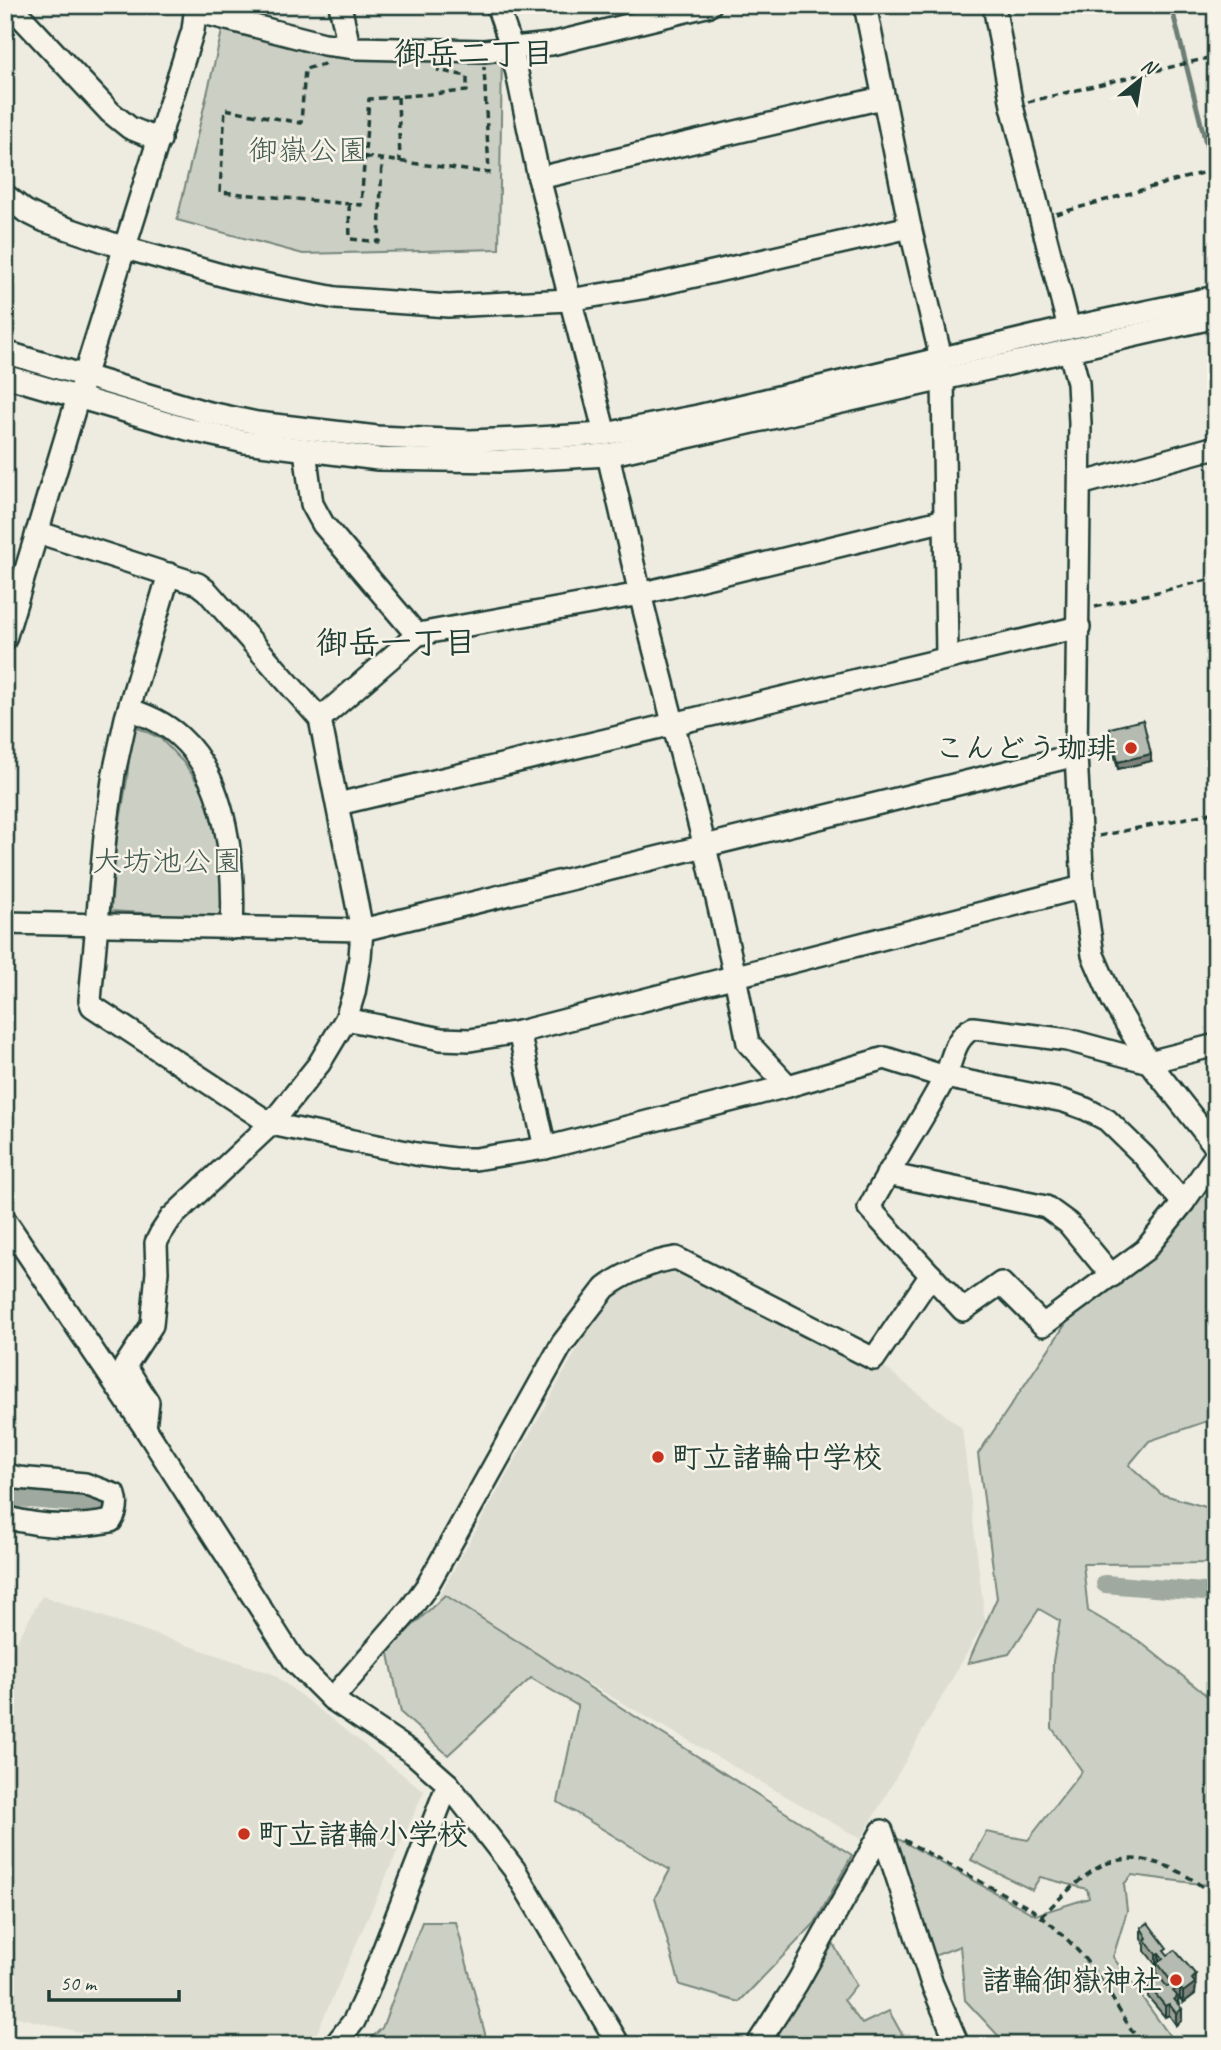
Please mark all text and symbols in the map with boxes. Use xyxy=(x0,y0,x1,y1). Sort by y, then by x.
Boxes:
district label: 御岳二丁目 xyxy=(394,33,554,74)
north arrow xyxy=(1106,46,1176,116)
text: N xyxy=(1137,53,1162,81)
park label: 御嶽公園 xyxy=(248,131,368,169)
district label: 御岳一丁目 xyxy=(316,622,476,663)
place label: こんどう珈琲 xyxy=(935,729,1117,767)
marker: こんどう珈琲 xyxy=(1123,740,1139,756)
park label: 大坊池公園 xyxy=(92,842,242,880)
place label: 町立諸輪中学校 xyxy=(672,1438,882,1476)
marker: 町立諸輪中学校 xyxy=(650,1449,666,1465)
place label: 町立諸輪小学校 xyxy=(258,1815,468,1853)
marker: 町立諸輪小学校 xyxy=(236,1826,252,1842)
scale bar xyxy=(49,1959,178,2003)
place label: 諸輪御嶽神社 xyxy=(982,1961,1162,1999)
text: 50 m xyxy=(60,1970,98,1996)
marker: 諸輪御嶽神社 xyxy=(1168,1972,1184,1988)

